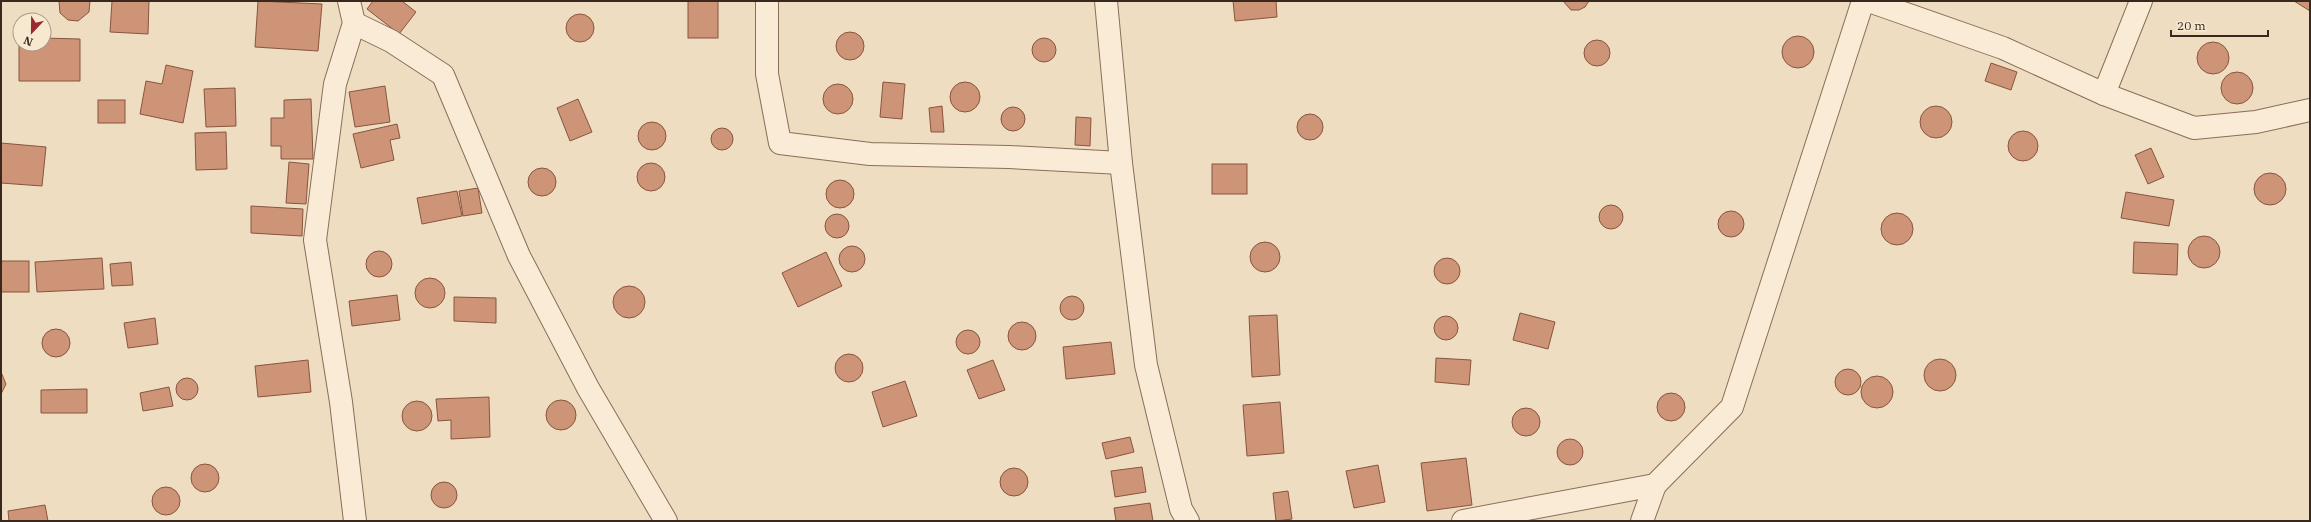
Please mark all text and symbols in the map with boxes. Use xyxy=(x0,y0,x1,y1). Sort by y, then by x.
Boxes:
north arrow xyxy=(12,12,52,52)
scale bar xyxy=(2171,12,2268,38)
text: 20 m xyxy=(2177,18,2206,33)
text: N xyxy=(21,33,35,49)

